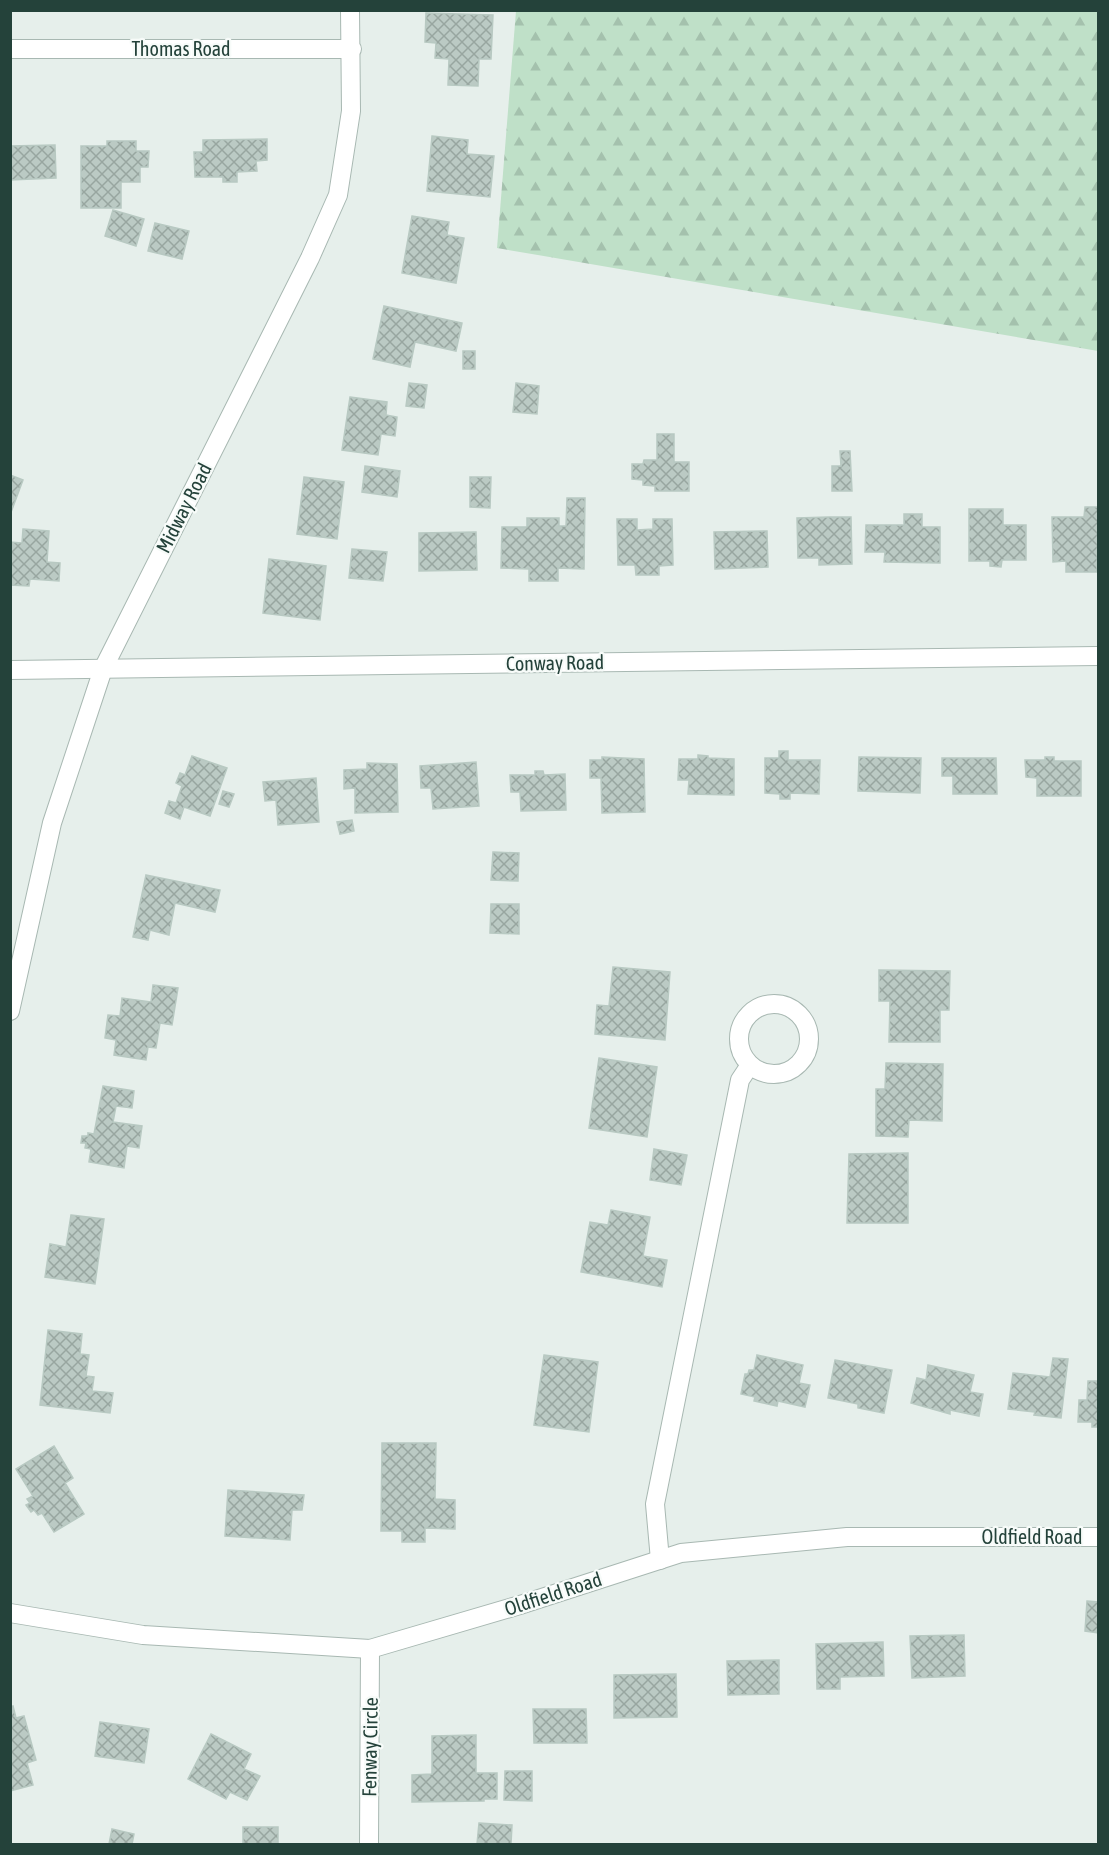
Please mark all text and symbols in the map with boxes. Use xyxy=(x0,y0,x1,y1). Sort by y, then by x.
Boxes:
street label: Thomas Road xyxy=(131,37,231,60)
street label: Midway Road xyxy=(151,459,216,557)
street label: Conway Road xyxy=(506,650,604,675)
street label: Oldfield Road xyxy=(982,1525,1082,1548)
street label: Oldfield Road xyxy=(501,1567,604,1620)
street label: Fenway Circle xyxy=(357,1697,382,1797)

